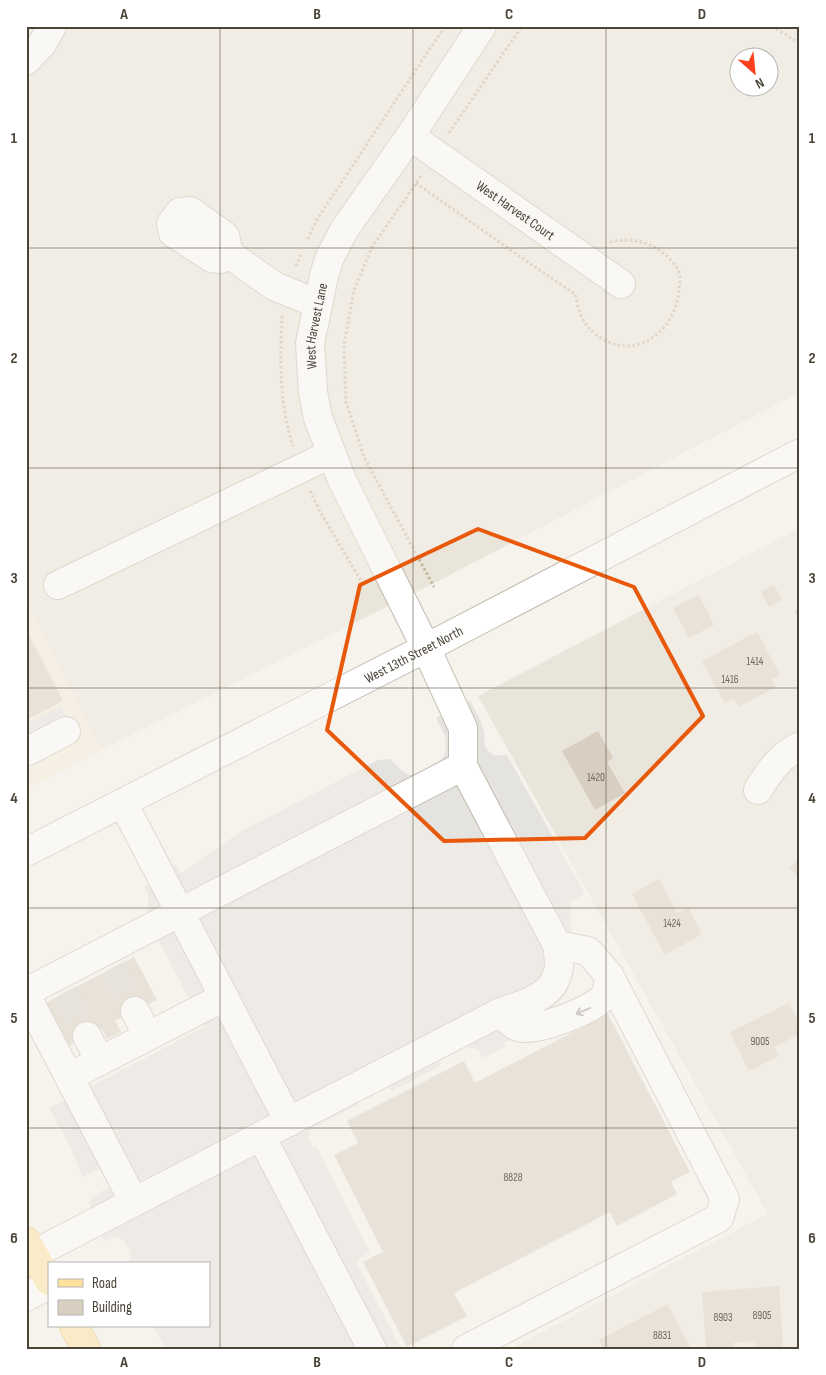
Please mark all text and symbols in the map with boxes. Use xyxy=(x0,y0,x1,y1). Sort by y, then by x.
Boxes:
text: A xyxy=(119,5,128,24)
text: B xyxy=(313,5,321,24)
text: C xyxy=(505,5,513,24)
text: D xyxy=(698,5,706,24)
north arrow xyxy=(728,48,778,98)
text: N xyxy=(752,74,767,92)
text: 1 xyxy=(11,129,18,148)
text: 1 xyxy=(809,129,816,148)
street label: West Harvest Court xyxy=(473,177,558,243)
street label: West Harvest Lane xyxy=(302,281,331,370)
text: 2 xyxy=(10,349,18,368)
text: 2 xyxy=(808,349,816,368)
text: 3 xyxy=(10,569,18,588)
text: 3 xyxy=(808,569,816,588)
street label: West 13th Street North xyxy=(361,622,466,687)
house number: 1414 xyxy=(747,655,764,668)
house number: 1416 xyxy=(721,673,739,686)
house number: 1420 xyxy=(587,771,605,784)
text: 4 xyxy=(10,789,18,808)
text: 4 xyxy=(808,789,816,808)
house number: 1424 xyxy=(663,917,681,930)
one-way arrow xyxy=(576,1007,591,1016)
text: 5 xyxy=(10,1009,18,1028)
text: 5 xyxy=(808,1009,816,1028)
house number: 9005 xyxy=(750,1035,770,1048)
house number: 8828 xyxy=(503,1171,523,1184)
text: 6 xyxy=(10,1229,18,1248)
text: 6 xyxy=(808,1229,816,1248)
legend xyxy=(48,1262,210,1328)
text: Road xyxy=(92,1274,117,1293)
text: Building xyxy=(92,1298,132,1317)
house number: 8905 xyxy=(752,1309,772,1322)
house number: 8903 xyxy=(713,1311,733,1324)
house number: 8831 xyxy=(653,1329,671,1342)
text: A xyxy=(119,1353,128,1372)
text: B xyxy=(313,1353,321,1372)
text: C xyxy=(505,1353,513,1372)
text: D xyxy=(698,1353,706,1372)

